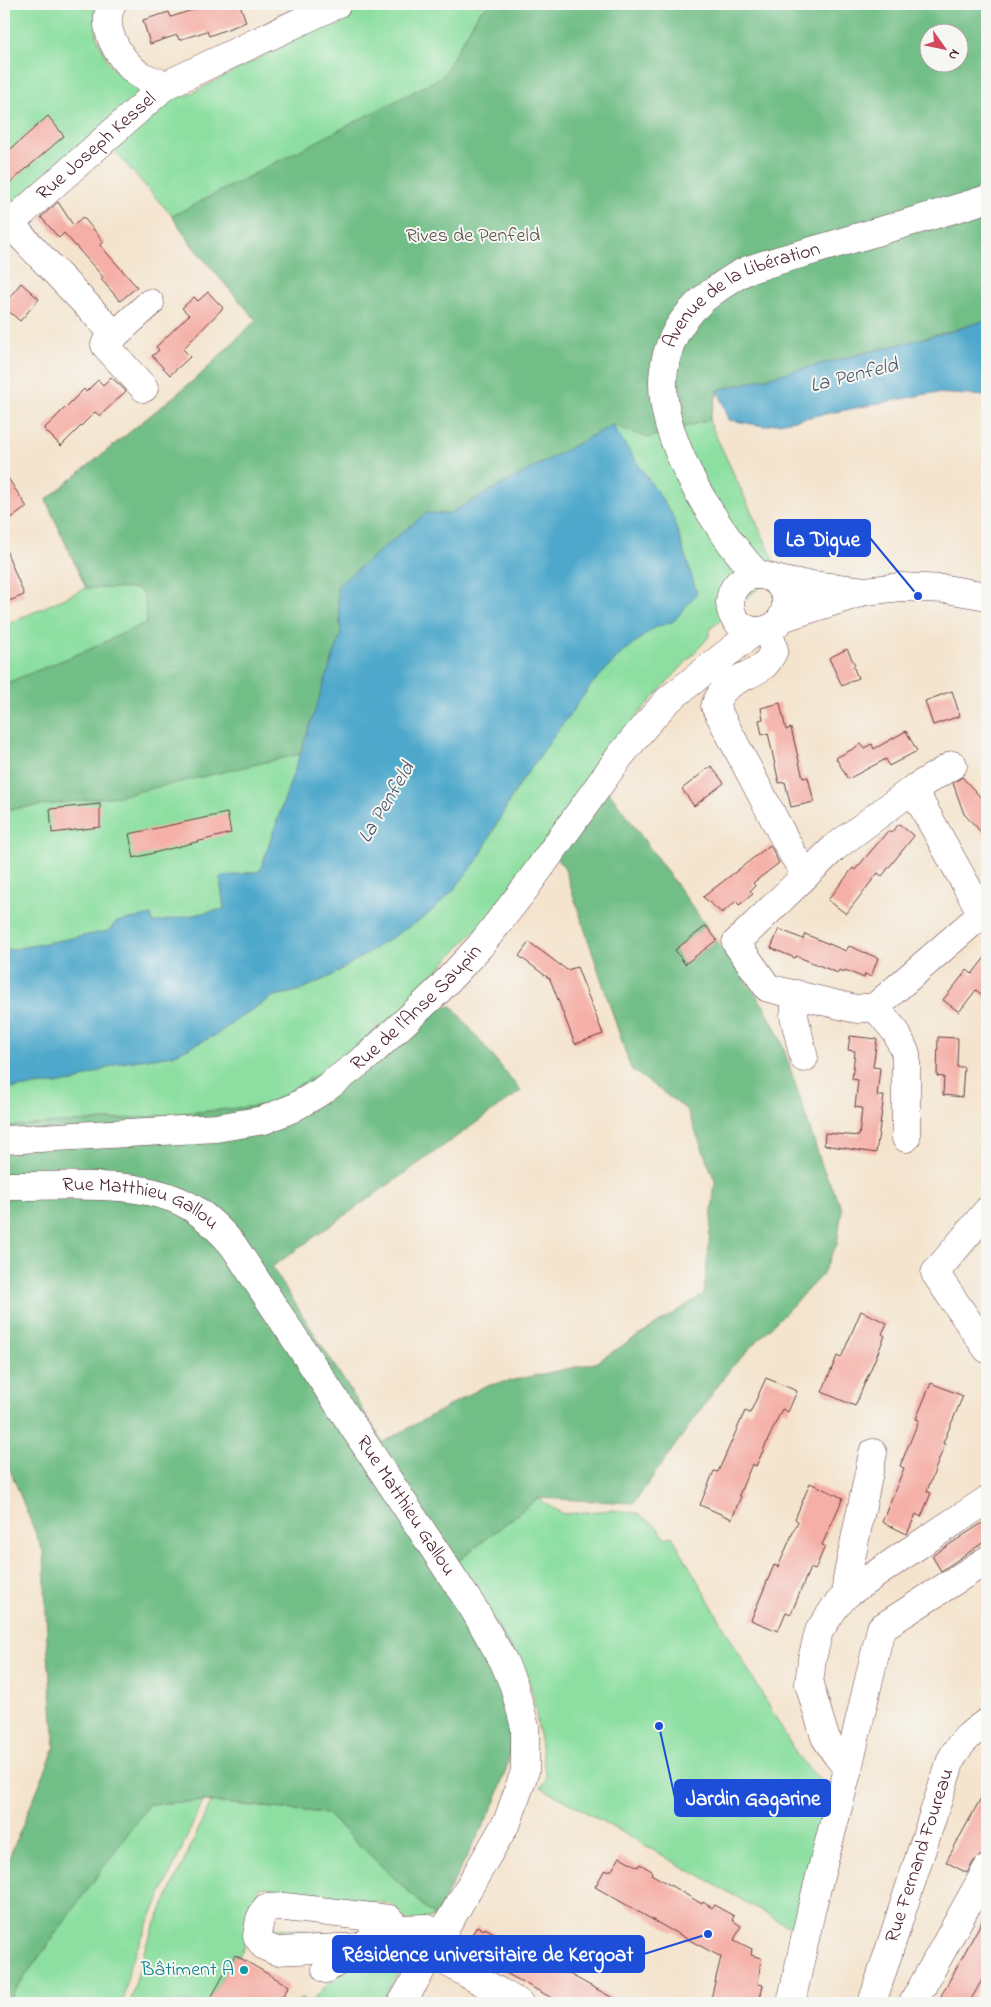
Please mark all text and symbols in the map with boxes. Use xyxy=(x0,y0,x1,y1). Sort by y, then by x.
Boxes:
north arrow xyxy=(918,22,968,72)
text: N xyxy=(942,45,965,64)
street label: Rue Joseph Kessel xyxy=(30,85,163,208)
park label: Rives de Penfeld xyxy=(406,222,540,251)
street label: Avenue de la Libération xyxy=(656,235,824,352)
water label: La Penfeld xyxy=(807,350,902,401)
callout: La Digue xyxy=(775,520,870,556)
text: La Digue xyxy=(786,526,861,558)
water label: La Penfeld xyxy=(351,756,424,849)
street label: Rue de l'Anse Saupin xyxy=(345,938,489,1079)
street label: Rue Matthieu Gallou xyxy=(62,1171,225,1237)
street label: Rue Matthieu Gallou xyxy=(348,1430,463,1582)
street label: Rue Fernand Foureau xyxy=(878,1765,962,1946)
callout: Jardin Gagarine xyxy=(675,1780,830,1816)
text: Jardin Gagarine xyxy=(686,1785,821,1817)
callout: Résidence universitaire de Kergoat xyxy=(333,1936,644,1972)
text: Résidence universitaire de Kergoat xyxy=(343,1941,634,1973)
place label: Bâtiment A xyxy=(140,1956,234,1985)
marker: Bâtiment A xyxy=(238,1964,250,1976)

